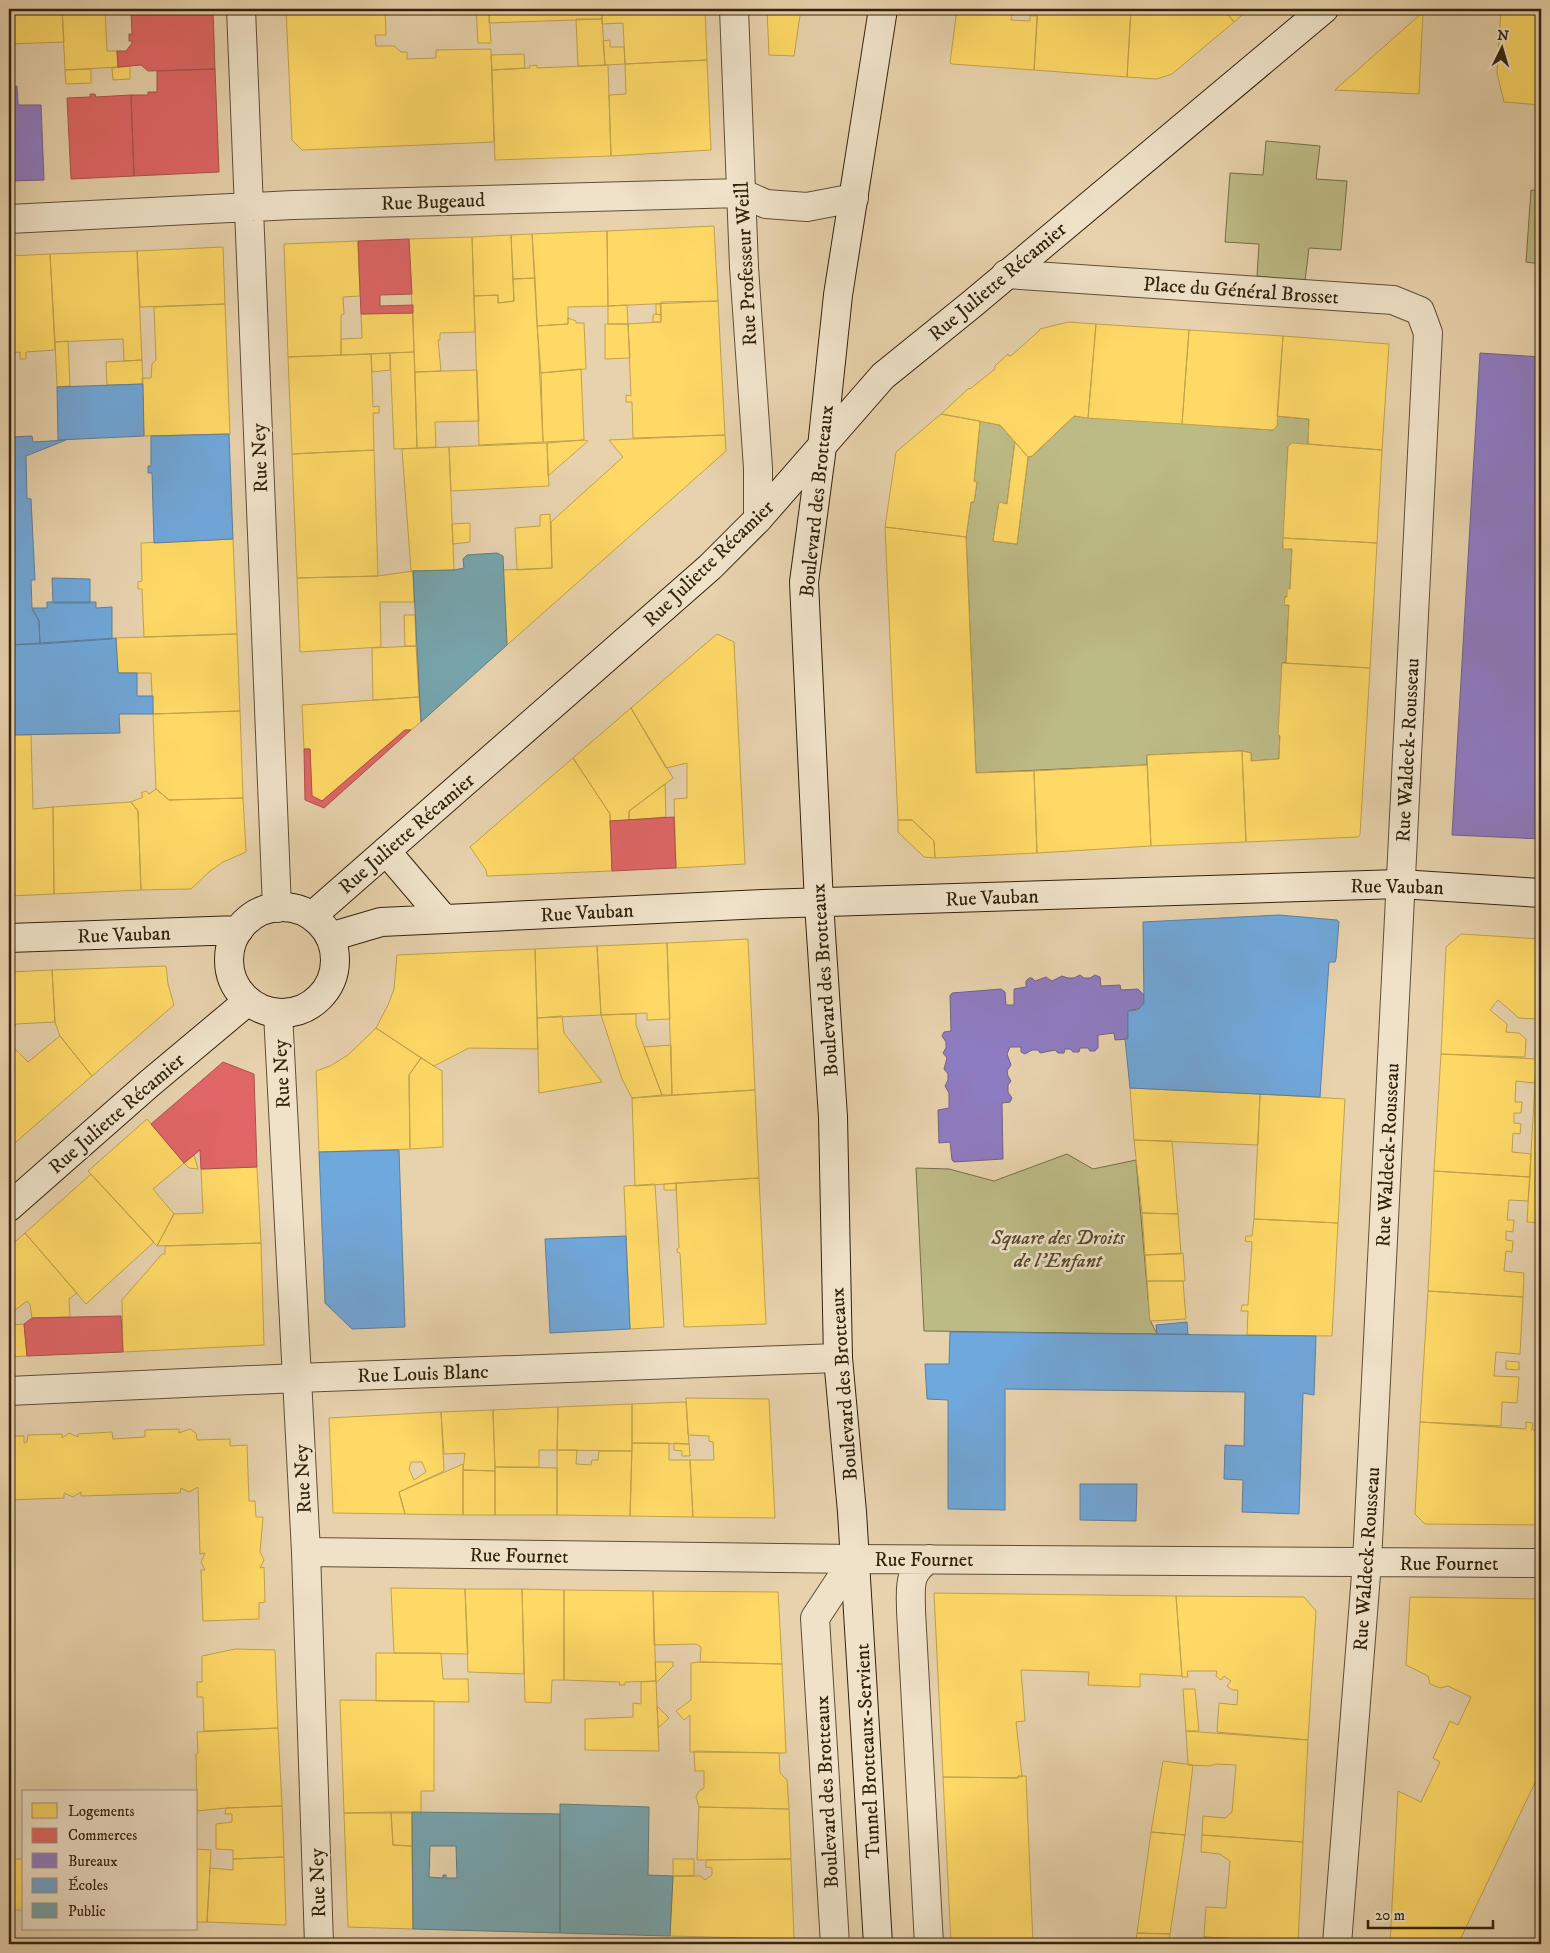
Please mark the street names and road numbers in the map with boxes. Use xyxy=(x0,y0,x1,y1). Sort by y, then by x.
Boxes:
street label: Rue Professeur Weill xyxy=(730,181,763,347)
street label: Rue Bugeaud xyxy=(381,188,485,217)
street label: Rue Juliette Récamier xyxy=(924,217,1072,347)
street label: Place du Général Brosset xyxy=(1142,272,1340,311)
street label: Boulevard des Brotteaux xyxy=(795,404,840,599)
street label: Rue Ney xyxy=(247,422,274,493)
street label: Rue Juliette Récamier xyxy=(638,495,780,633)
street label: Rue Waldeck-Rousseau xyxy=(1391,657,1426,843)
street label: Rue Juliette Récamier xyxy=(334,768,481,900)
street label: Rue Vauban xyxy=(1350,874,1444,901)
street label: Boulevard des Brotteaux xyxy=(806,882,845,1077)
street label: Rue Vauban xyxy=(945,884,1040,913)
street label: Rue Vauban xyxy=(540,899,635,928)
street label: Rue Vauban xyxy=(77,921,172,950)
street label: Rue Ney xyxy=(268,1038,297,1109)
street label: Rue Juliette Récamier xyxy=(44,1048,191,1180)
street label: Rue Waldeck-Rousseau xyxy=(1371,1062,1406,1248)
street label: Boulevard des Brotteaux xyxy=(825,1286,864,1481)
street label: Rue Louis Blanc xyxy=(357,1360,490,1389)
street label: Rue Ney xyxy=(289,1443,318,1514)
street label: Rue Waldeck-Rousseau xyxy=(1349,1466,1386,1652)
street label: Rue Fournet xyxy=(469,1543,569,1570)
street label: Rue Fournet xyxy=(874,1548,974,1573)
street label: Rue Fournet xyxy=(1399,1552,1499,1577)
street label: Tunnel Brotteaux-Servient xyxy=(850,1643,887,1859)
street label: Boulevard des Brotteaux xyxy=(810,1695,845,1889)
street label: Rue Ney xyxy=(305,1847,332,1918)

